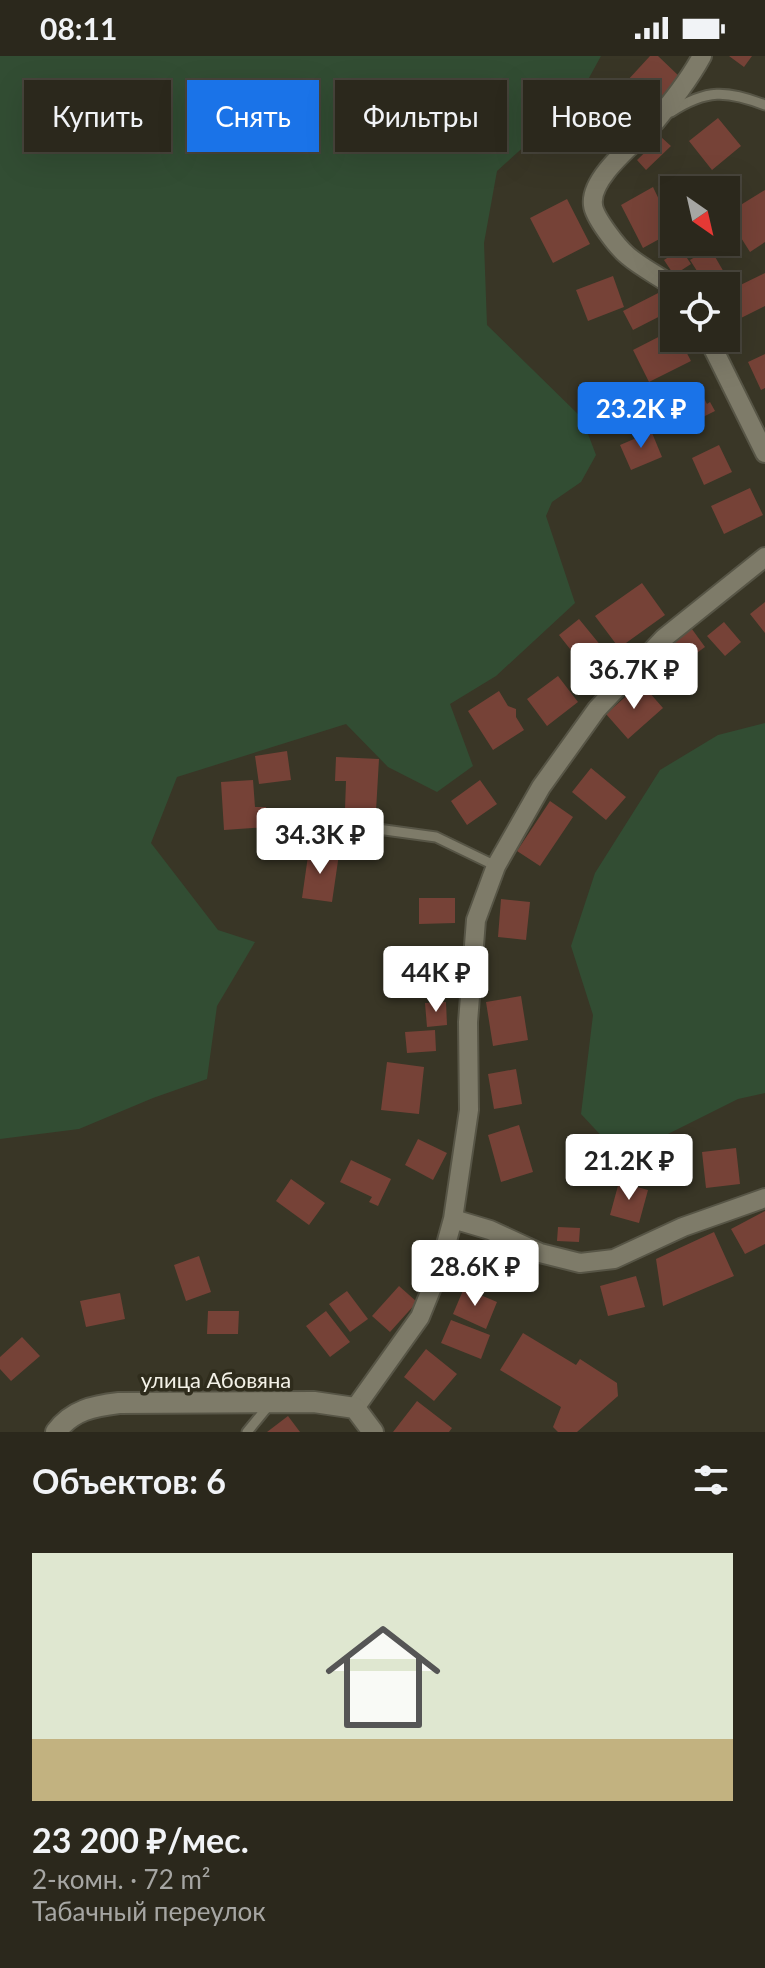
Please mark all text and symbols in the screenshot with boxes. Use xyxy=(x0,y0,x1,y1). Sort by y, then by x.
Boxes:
text: 08:11 xyxy=(40,10,117,46)
chip: Купить xyxy=(24,80,171,152)
chip: Снять xyxy=(187,80,319,152)
chip: Фильтры xyxy=(335,80,507,152)
chip: Новое xyxy=(523,80,660,152)
north arrow xyxy=(660,176,740,256)
map controls xyxy=(660,176,740,352)
button: locate xyxy=(660,272,740,352)
pin: 23.2K ₽ xyxy=(567,382,715,450)
text: 23.2K ₽ xyxy=(596,392,686,424)
pin: 36.7K ₽ xyxy=(560,643,708,711)
text: 36.7K ₽ xyxy=(589,653,679,685)
pin: 34.3K ₽ xyxy=(246,808,394,876)
text: 34.3K ₽ xyxy=(275,818,365,850)
pin: 44K ₽ xyxy=(380,946,492,1014)
text: 44K ₽ xyxy=(401,956,471,988)
pin: 21.2K ₽ xyxy=(555,1134,703,1202)
text: 21.2K ₽ xyxy=(584,1144,674,1176)
pin: 28.6K ₽ xyxy=(401,1240,549,1308)
text: 28.6K ₽ xyxy=(430,1250,520,1282)
street label: улица Абовяна xyxy=(141,1366,291,1393)
icon: filters xyxy=(689,1458,733,1502)
text: Объектов: 6 xyxy=(32,1460,226,1501)
icon: home xyxy=(311,1605,455,1749)
text: 23 200 ₽/мес. xyxy=(32,1819,249,1860)
text: 2-комн. · 72 m² xyxy=(32,1863,211,1895)
text: Табачный переулок xyxy=(32,1895,266,1927)

